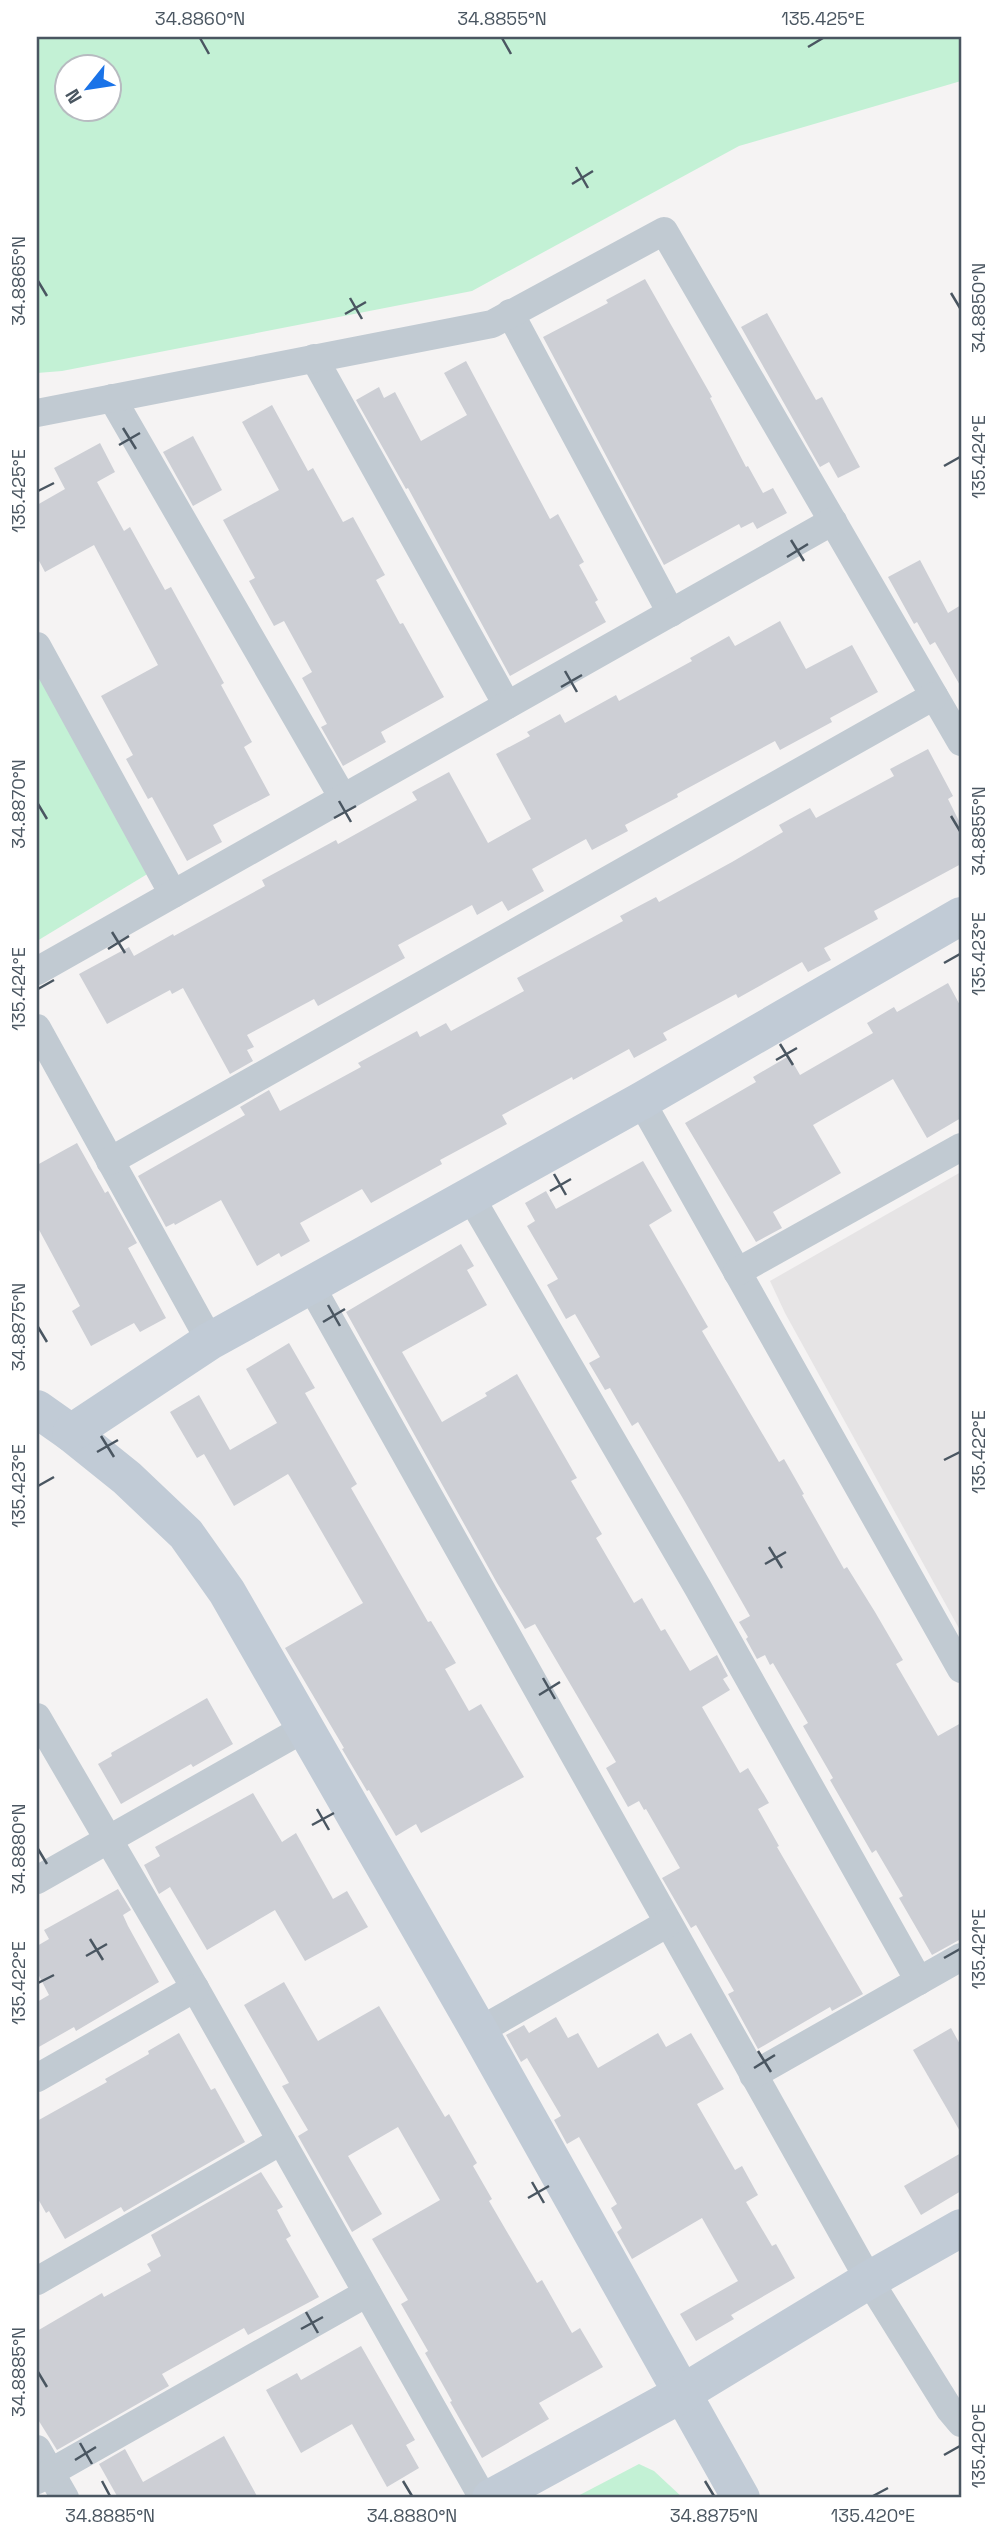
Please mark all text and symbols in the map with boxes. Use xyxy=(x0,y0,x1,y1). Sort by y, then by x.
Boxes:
text: 34.8860°N xyxy=(155,7,245,30)
text: 34.8855°N xyxy=(457,7,547,30)
text: 135.425°E xyxy=(781,7,865,30)
north arrow xyxy=(52,52,122,122)
text: N xyxy=(60,84,88,108)
text: 34.8865°N xyxy=(7,236,30,326)
text: 34.8850°N xyxy=(967,263,990,353)
text: 135.424°E xyxy=(967,415,990,499)
text: 135.425°E xyxy=(7,449,30,533)
text: 34.8870°N xyxy=(7,759,30,849)
text: 34.8855°N xyxy=(967,786,990,876)
text: 135.423°E xyxy=(967,912,990,996)
text: 135.424°E xyxy=(7,947,30,1031)
text: 34.8875°N xyxy=(7,1283,30,1371)
text: 135.422°E xyxy=(967,1410,990,1494)
text: 135.423°E xyxy=(7,1444,30,1528)
text: 34.8880°N xyxy=(7,1804,30,1894)
text: 135.421°E xyxy=(967,1909,990,1989)
text: 135.422°E xyxy=(7,1941,30,2025)
text: 34.8885°N xyxy=(7,2327,30,2417)
text: 135.420°E xyxy=(967,2404,990,2488)
text: 34.8885°N xyxy=(65,2504,155,2527)
text: 34.8880°N xyxy=(367,2504,457,2527)
text: 34.8875°N xyxy=(670,2504,758,2527)
text: 135.420°E xyxy=(831,2504,915,2527)

